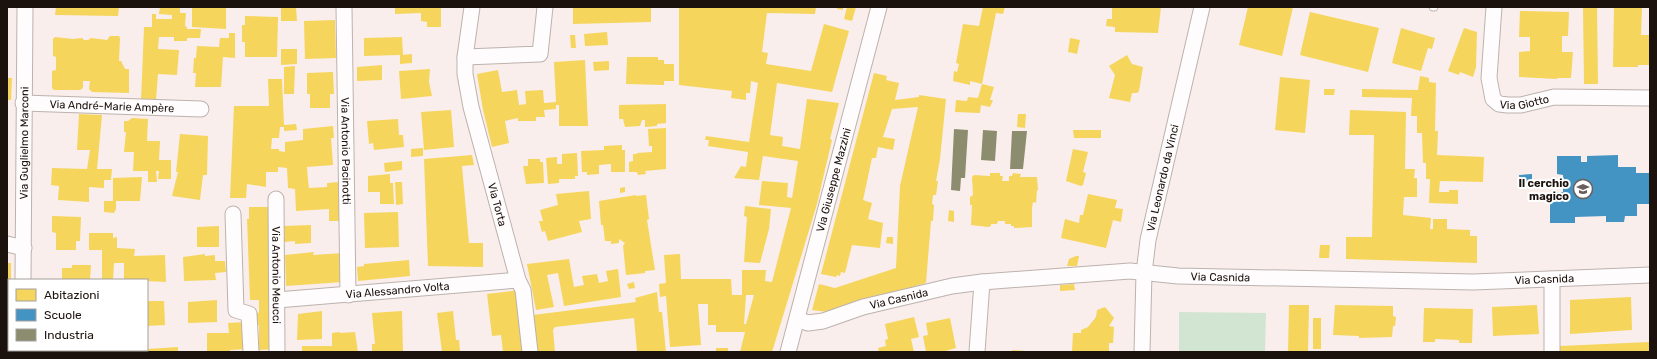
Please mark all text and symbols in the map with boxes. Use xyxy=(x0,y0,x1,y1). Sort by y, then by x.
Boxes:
street label: Via Guglielmo Marconi xyxy=(17,86,31,200)
street label: Via Giotto xyxy=(1499,92,1550,112)
street label: Via André-Marie Ampère xyxy=(49,97,175,115)
street label: Via Antonio Pacinotti xyxy=(339,97,353,205)
street label: Via Leonardo da Vinci xyxy=(1144,123,1181,233)
street label: Via Giuseppe Mazzini xyxy=(813,126,853,233)
place label: Il cerchio magico xyxy=(1518,177,1569,203)
school or university icon: Il cerchio magico xyxy=(1572,178,1594,200)
street label: Via Torta xyxy=(485,181,510,228)
street label: Via Antonio Meucci xyxy=(270,226,283,324)
street label: Via Casnida xyxy=(1190,270,1250,284)
street label: Via Casnida xyxy=(1514,272,1574,287)
legend xyxy=(8,279,148,351)
street label: Via Alessandro Volta xyxy=(345,279,450,301)
street label: Via Casnida xyxy=(868,285,929,312)
text: Abitazioni xyxy=(44,288,100,302)
text: Scuole xyxy=(44,308,82,322)
text: Industria xyxy=(44,328,94,342)

